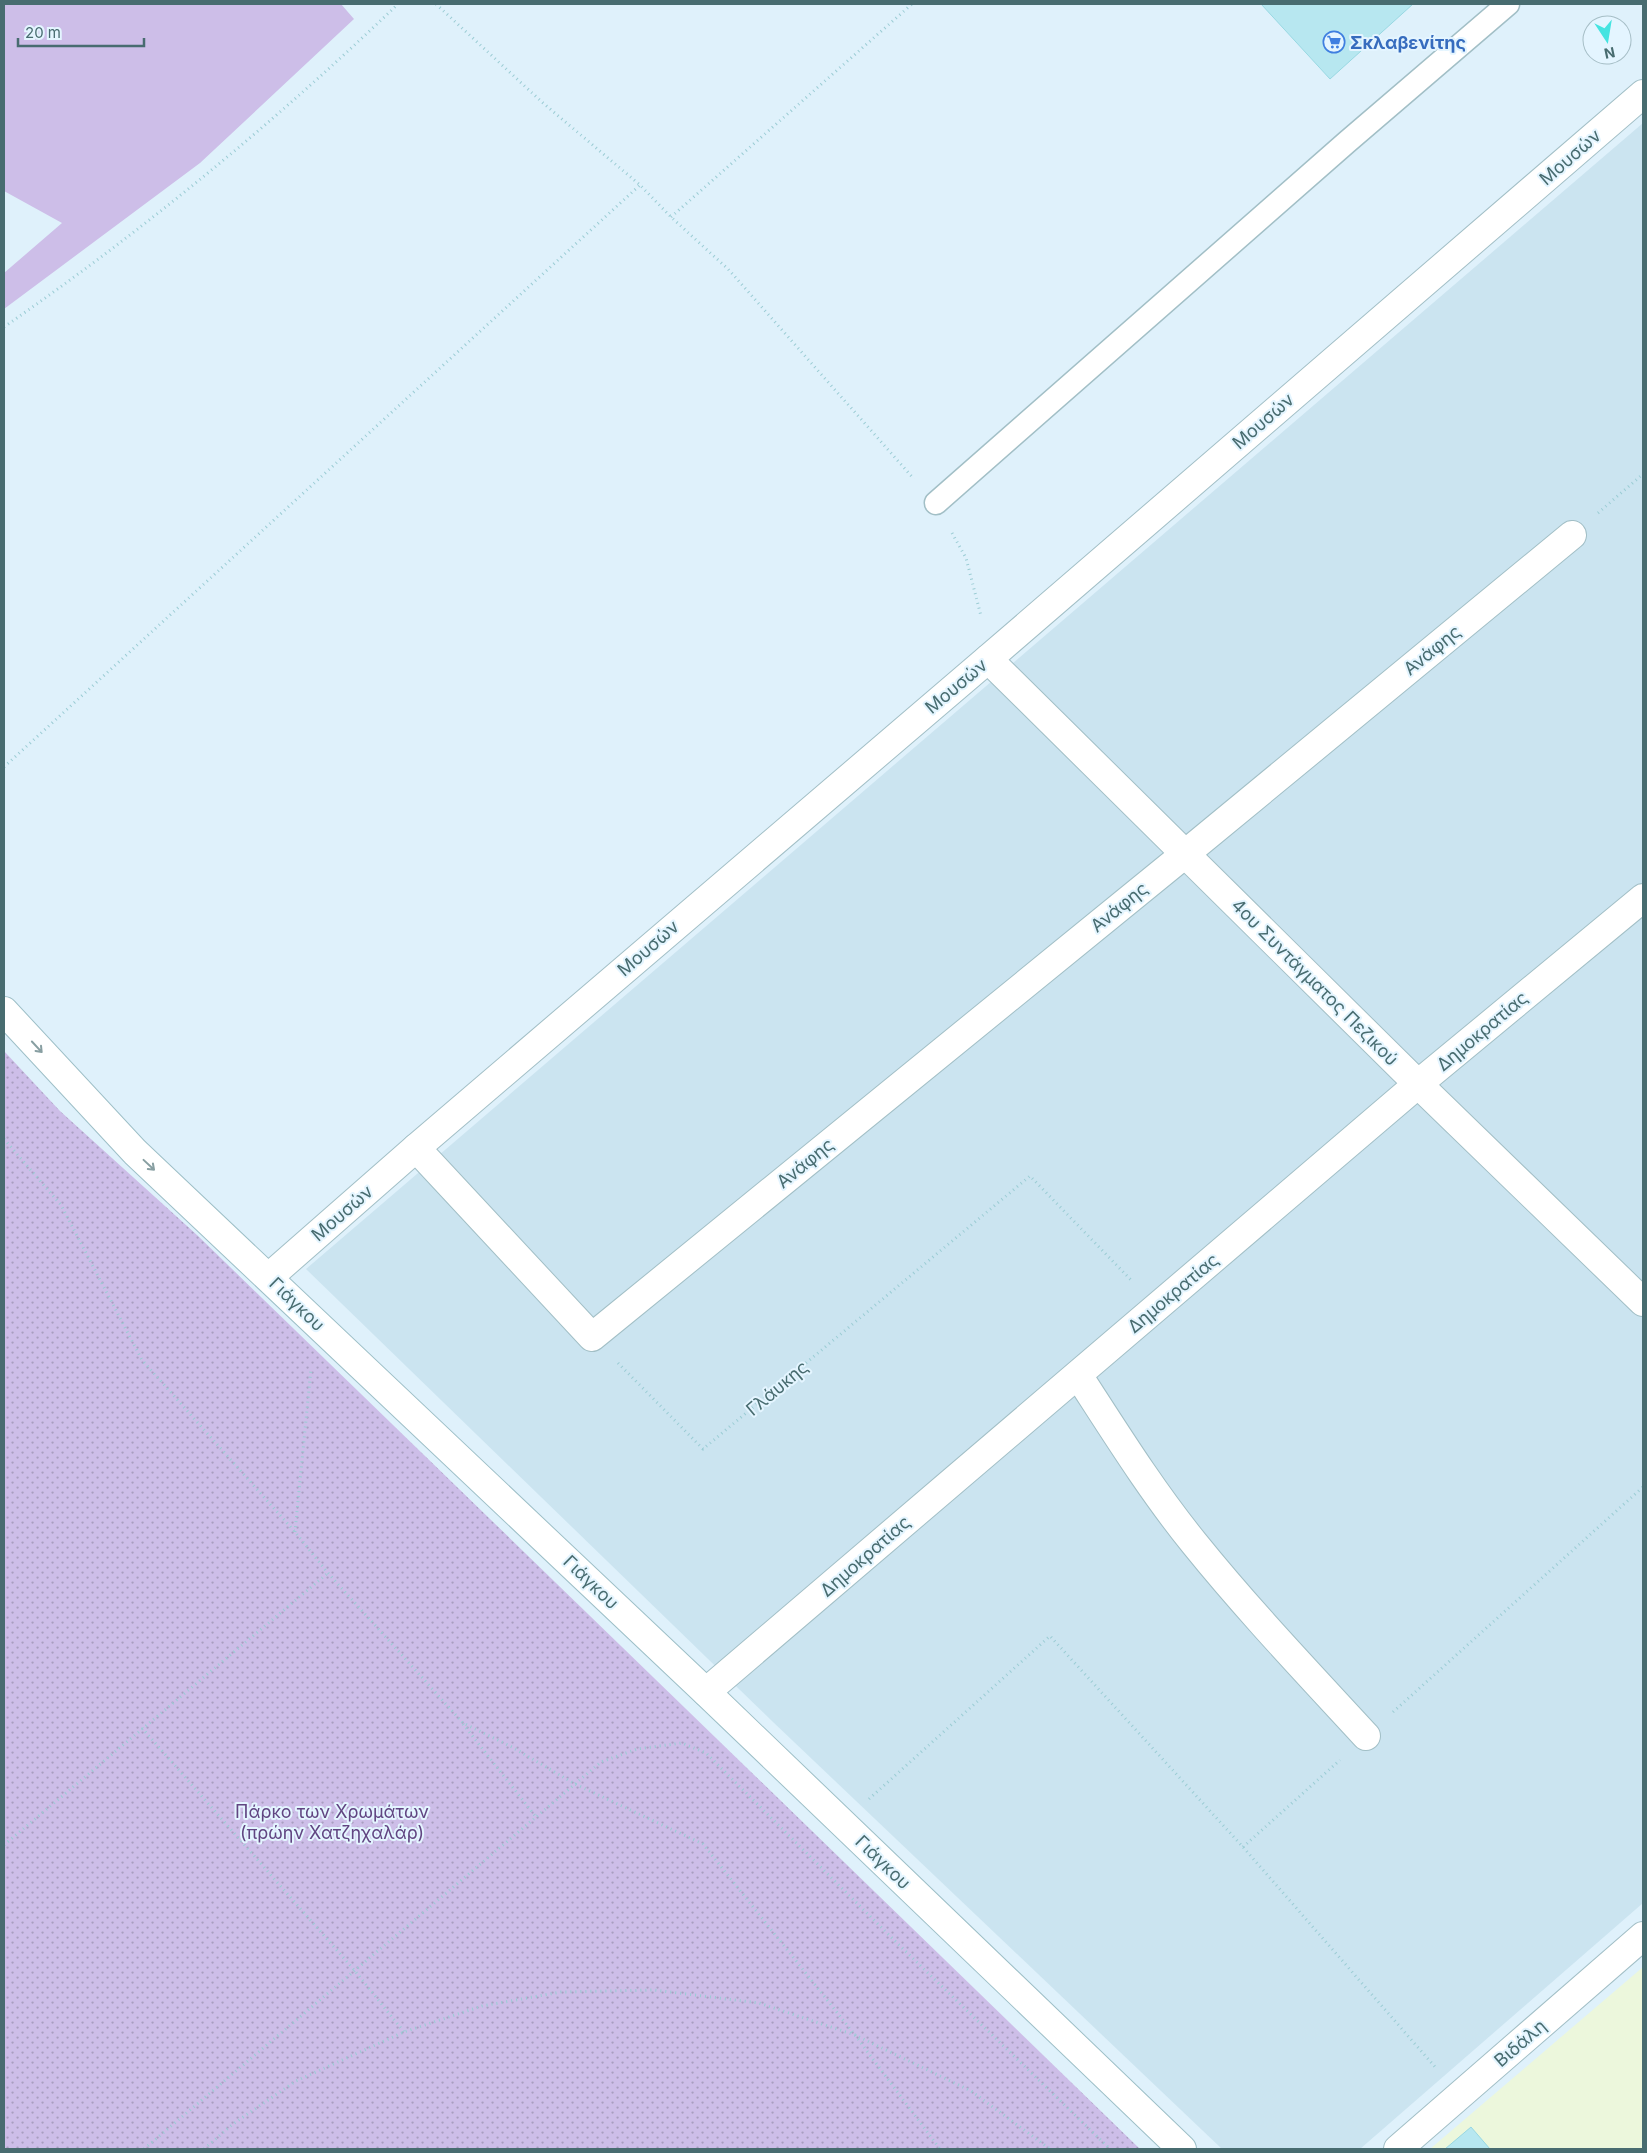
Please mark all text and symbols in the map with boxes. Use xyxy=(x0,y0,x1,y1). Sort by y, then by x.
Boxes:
scale bar xyxy=(18,15,144,47)
north arrow xyxy=(1582,15,1632,65)
text: 20 m xyxy=(25,23,61,42)
supermarket icon: Σκλαβενίτης xyxy=(1322,30,1346,54)
place label: Σκλαβενίτης xyxy=(1350,32,1466,53)
text: N xyxy=(1603,44,1617,63)
street label: Μουσών xyxy=(1535,125,1605,189)
street label: Μουσών xyxy=(1228,389,1298,453)
street label: Ανάφης xyxy=(1399,621,1465,679)
street label: Μουσών xyxy=(921,654,991,718)
street label: Ανάφης xyxy=(1086,878,1152,936)
street label: 4ου Συντάγματος Πεζικού xyxy=(1227,894,1403,1070)
street label: Μουσών xyxy=(613,916,683,980)
street label: Δημοκρατίας xyxy=(1432,987,1532,1075)
one-way arrow xyxy=(31,1040,43,1053)
street label: Ανάφης xyxy=(772,1134,838,1192)
one-way arrow xyxy=(143,1159,155,1171)
street label: Μουσών xyxy=(307,1181,377,1245)
street label: Δημοκρατίας xyxy=(1123,1249,1223,1337)
street label: Γιάγκου xyxy=(265,1273,329,1335)
street label: Γλάυκης xyxy=(742,1356,812,1420)
street label: Δημοκρατίας xyxy=(816,1511,914,1601)
street label: Γιάγκου xyxy=(559,1551,623,1613)
park label: Πάρκο των Χρωμάτων (πρώην Χατζηχαλάρ) xyxy=(235,1801,429,1843)
street label: Γιάγκου xyxy=(851,1831,915,1893)
street label: Βιδάλη xyxy=(1490,2015,1550,2071)

